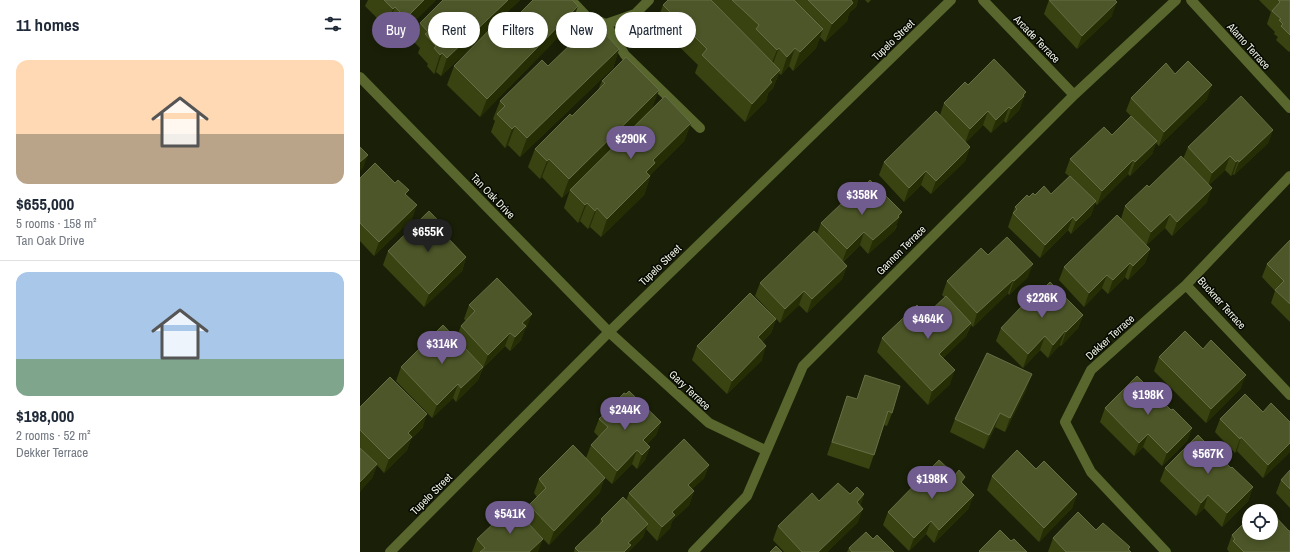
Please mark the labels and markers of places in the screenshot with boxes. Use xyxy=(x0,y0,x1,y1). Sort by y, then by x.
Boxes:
pin: $290K xyxy=(603,126,659,160)
pin: $358K xyxy=(834,182,890,216)
pin: $655K xyxy=(400,219,456,253)
pin: $226K xyxy=(1014,285,1070,319)
pin: $464K xyxy=(900,306,956,340)
pin: $314K xyxy=(414,331,470,365)
pin: $198K xyxy=(1120,382,1176,416)
pin: $244K xyxy=(597,397,653,431)
pin: $567K xyxy=(1180,441,1236,475)
pin: $198K xyxy=(904,466,960,500)
pin: $541K xyxy=(482,501,538,535)

